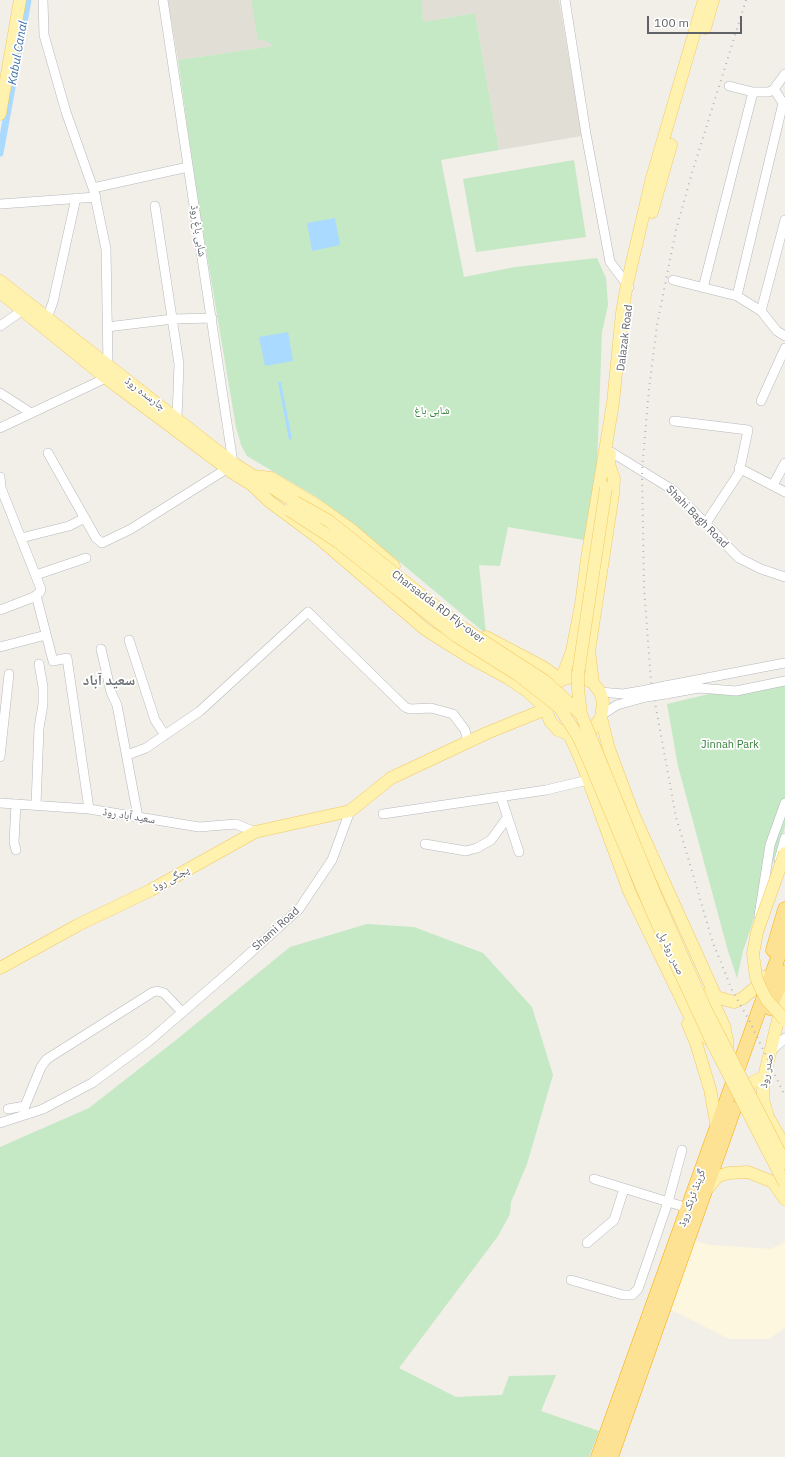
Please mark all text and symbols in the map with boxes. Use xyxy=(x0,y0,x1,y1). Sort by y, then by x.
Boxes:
scale bar xyxy=(649,8,744,34)
text: 100 m xyxy=(654,15,689,30)
water label: Kabul Canal xyxy=(5,20,31,86)
street label: شاہی باغ روڈ xyxy=(187,204,209,258)
street label: Dalazak Road xyxy=(614,304,636,372)
street label: چارسدہ روڈ xyxy=(122,374,168,414)
park label: شاہی باغ xyxy=(414,404,450,418)
street label: Shahi Bagh Road xyxy=(663,483,731,551)
street label: Charsadda RD Fly-over xyxy=(389,568,487,646)
district label: سعید آباد xyxy=(83,672,135,690)
park label: Jinnah Park xyxy=(701,738,759,752)
street label: سعید آباد روڈ xyxy=(102,805,156,827)
street label: پجگی روڈ xyxy=(150,863,192,895)
street label: Shami Road xyxy=(250,904,302,954)
street label: صدر روڈ پل xyxy=(655,929,687,977)
street label: صدر روڈ xyxy=(757,1053,777,1089)
street label: گرینڈ ٹرنک روڈ xyxy=(676,1167,708,1229)

